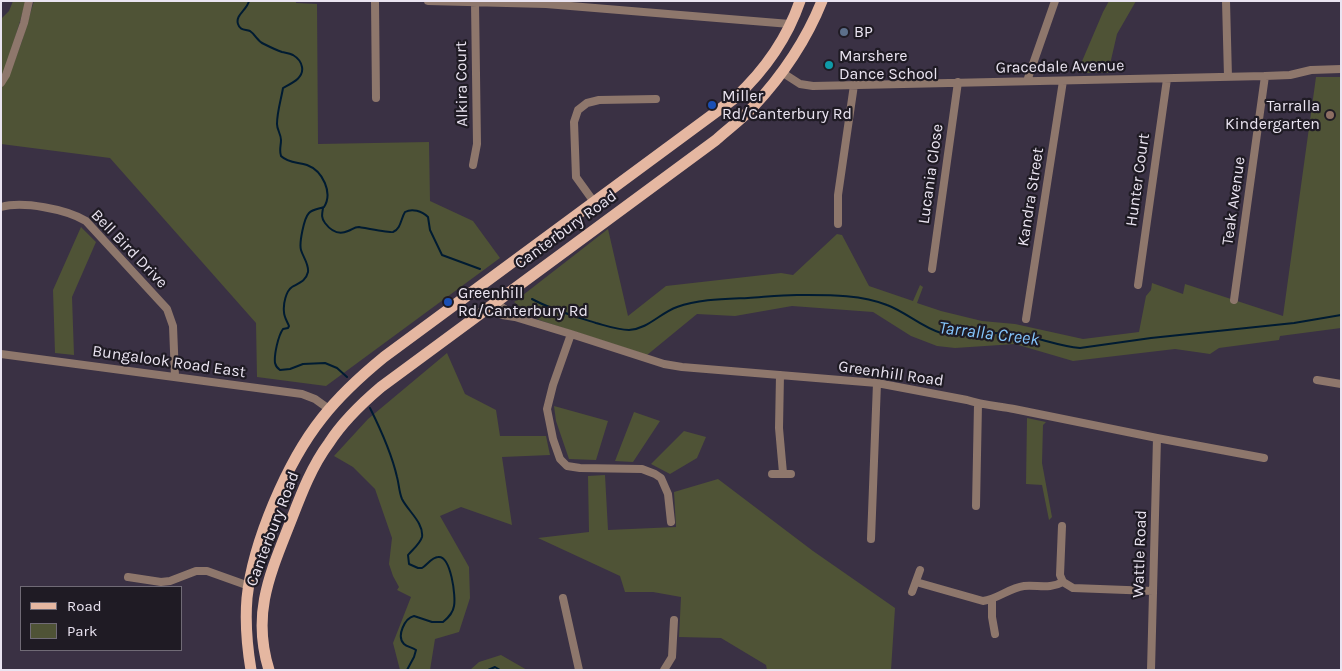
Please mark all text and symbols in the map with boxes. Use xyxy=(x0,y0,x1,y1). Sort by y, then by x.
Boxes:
place label: BP xyxy=(854,22,873,42)
marker: BP xyxy=(838,26,850,38)
street label: Alkira Court xyxy=(452,41,472,127)
place label: Marshere Dance School xyxy=(839,46,938,84)
street label: Gracedale Avenue xyxy=(995,56,1125,78)
marker: Marshere Dance School xyxy=(823,59,835,71)
place label: Miller Rd/Canterbury Rd xyxy=(722,86,852,124)
place label: Tarralla Kindergarten xyxy=(1225,96,1320,134)
marker: Miller Rd/Canterbury Rd xyxy=(706,99,718,111)
marker: Tarralla Kindergarten xyxy=(1324,109,1336,121)
street label: Lucania Close xyxy=(914,123,948,225)
street label: Hunter Court xyxy=(1122,132,1154,228)
street label: Kandra Street xyxy=(1014,146,1048,248)
street label: Teak Avenue xyxy=(1218,155,1250,247)
street label: Canterbury Road xyxy=(511,187,621,273)
street label: Bell Bird Drive xyxy=(87,206,171,292)
place label: Greenhill Rd/Canterbury Rd xyxy=(458,283,588,321)
marker: Greenhill Rd/Canterbury Rd xyxy=(442,296,454,308)
water label: Tarralla Creek xyxy=(937,317,1041,351)
street label: Bungalook Road East xyxy=(91,342,247,382)
street label: Greenhill Road xyxy=(837,357,945,391)
street label: Canterbury Road xyxy=(242,469,304,589)
street label: Wattle Road xyxy=(1129,510,1151,598)
legend xyxy=(20,586,182,651)
text: Road xyxy=(67,597,102,615)
text: Park xyxy=(67,622,97,640)

